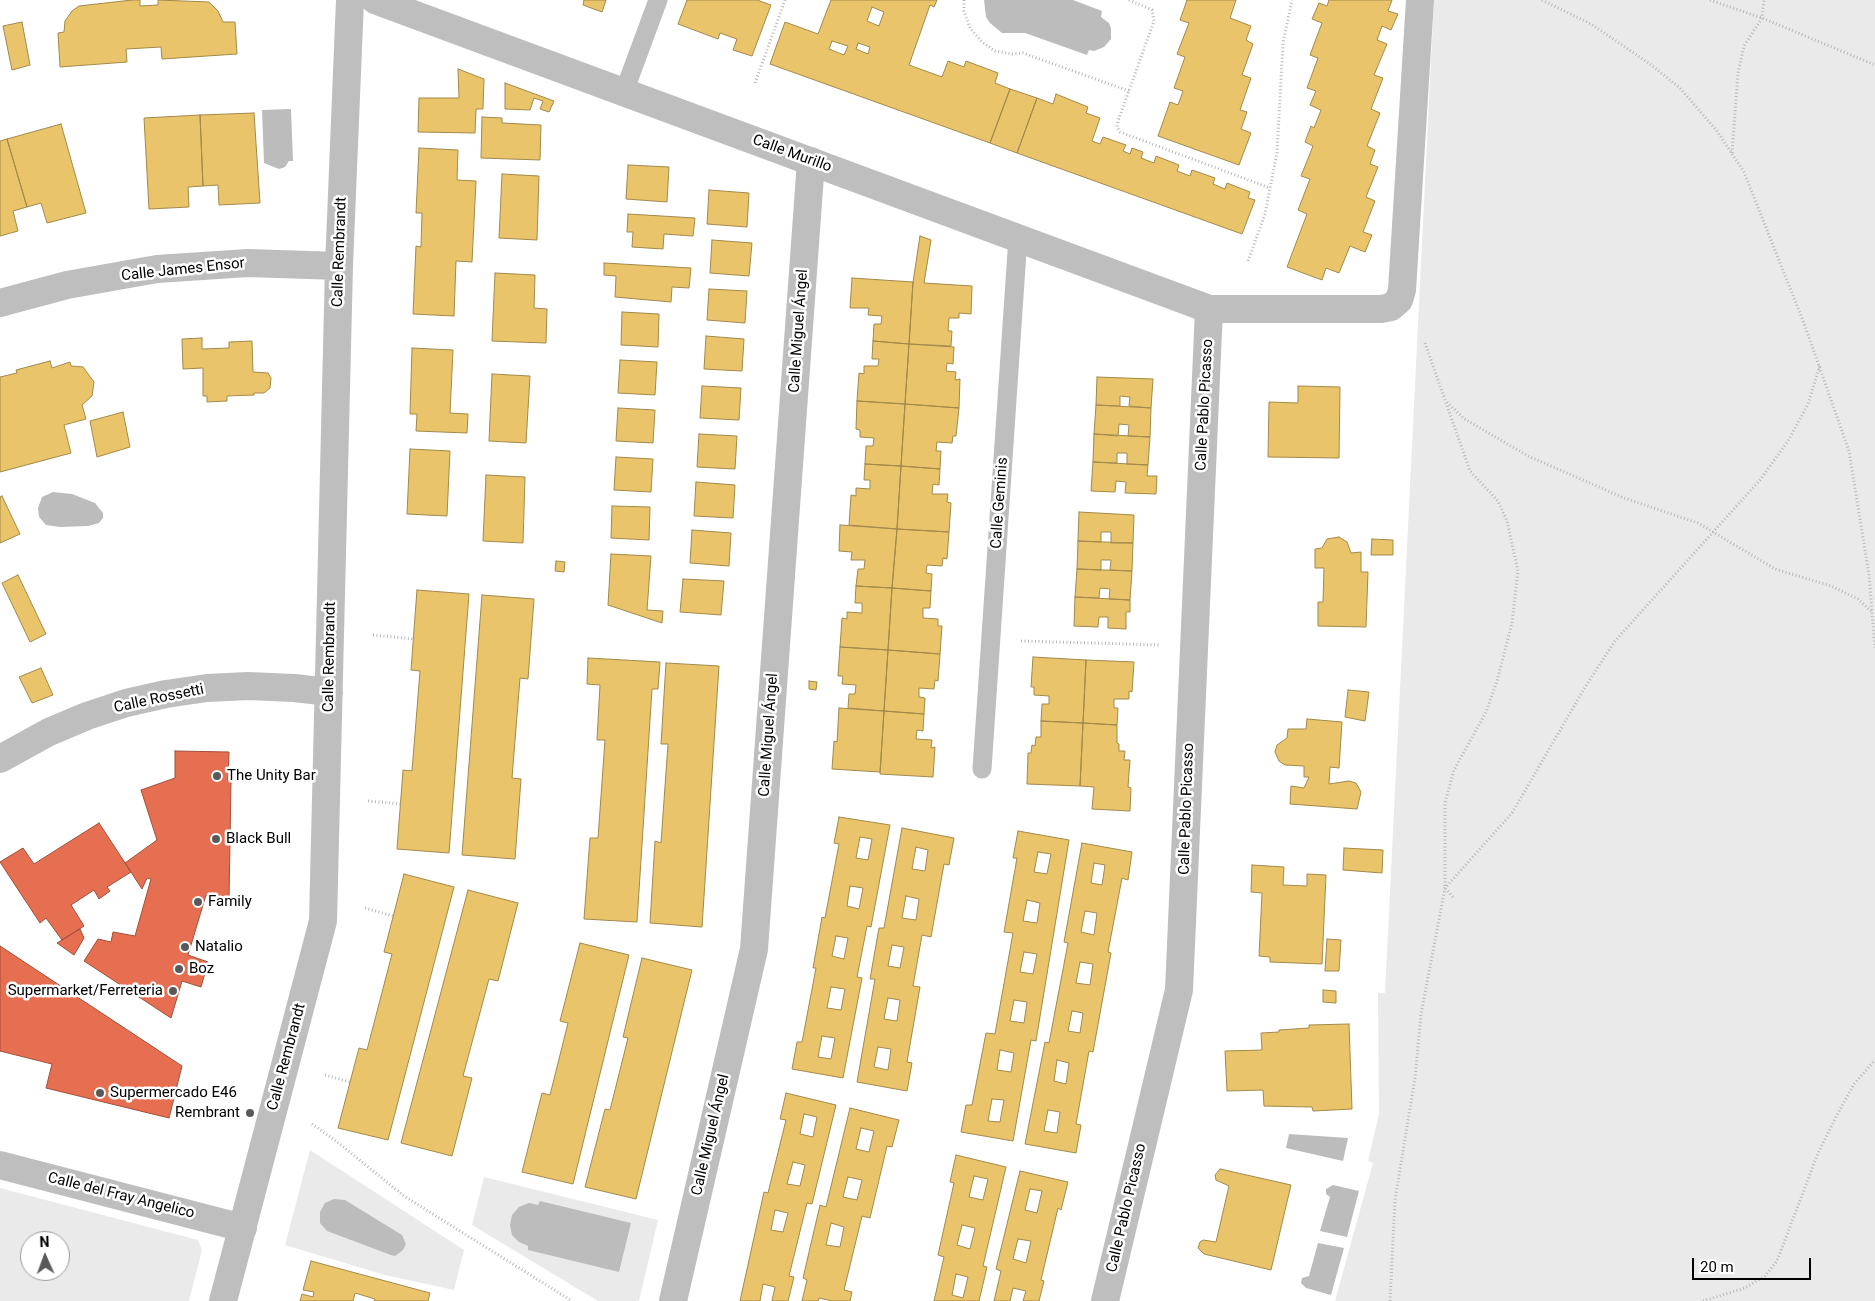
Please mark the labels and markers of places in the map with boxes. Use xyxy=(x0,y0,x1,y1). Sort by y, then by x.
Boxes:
place label: The Unity Bar xyxy=(227,767,316,785)
marker: The Unity Bar xyxy=(211,770,223,782)
place label: Black Bull xyxy=(226,830,291,848)
marker: Black Bull xyxy=(210,833,222,845)
place label: Family xyxy=(208,893,252,911)
marker: Family xyxy=(192,896,204,908)
place label: Natalio xyxy=(195,938,243,956)
marker: Natalio xyxy=(179,941,191,953)
place label: Boz xyxy=(189,960,214,978)
marker: Boz xyxy=(173,963,185,975)
place label: Supermarket/Ferreteria xyxy=(8,982,163,1000)
marker: Supermarket/Ferreteria xyxy=(167,985,179,997)
place label: Supermercado E46 xyxy=(110,1084,237,1102)
marker: Supermercado E46 xyxy=(94,1087,106,1099)
place label: Rembrant xyxy=(175,1104,240,1122)
marker: Rembrant xyxy=(244,1107,256,1119)

